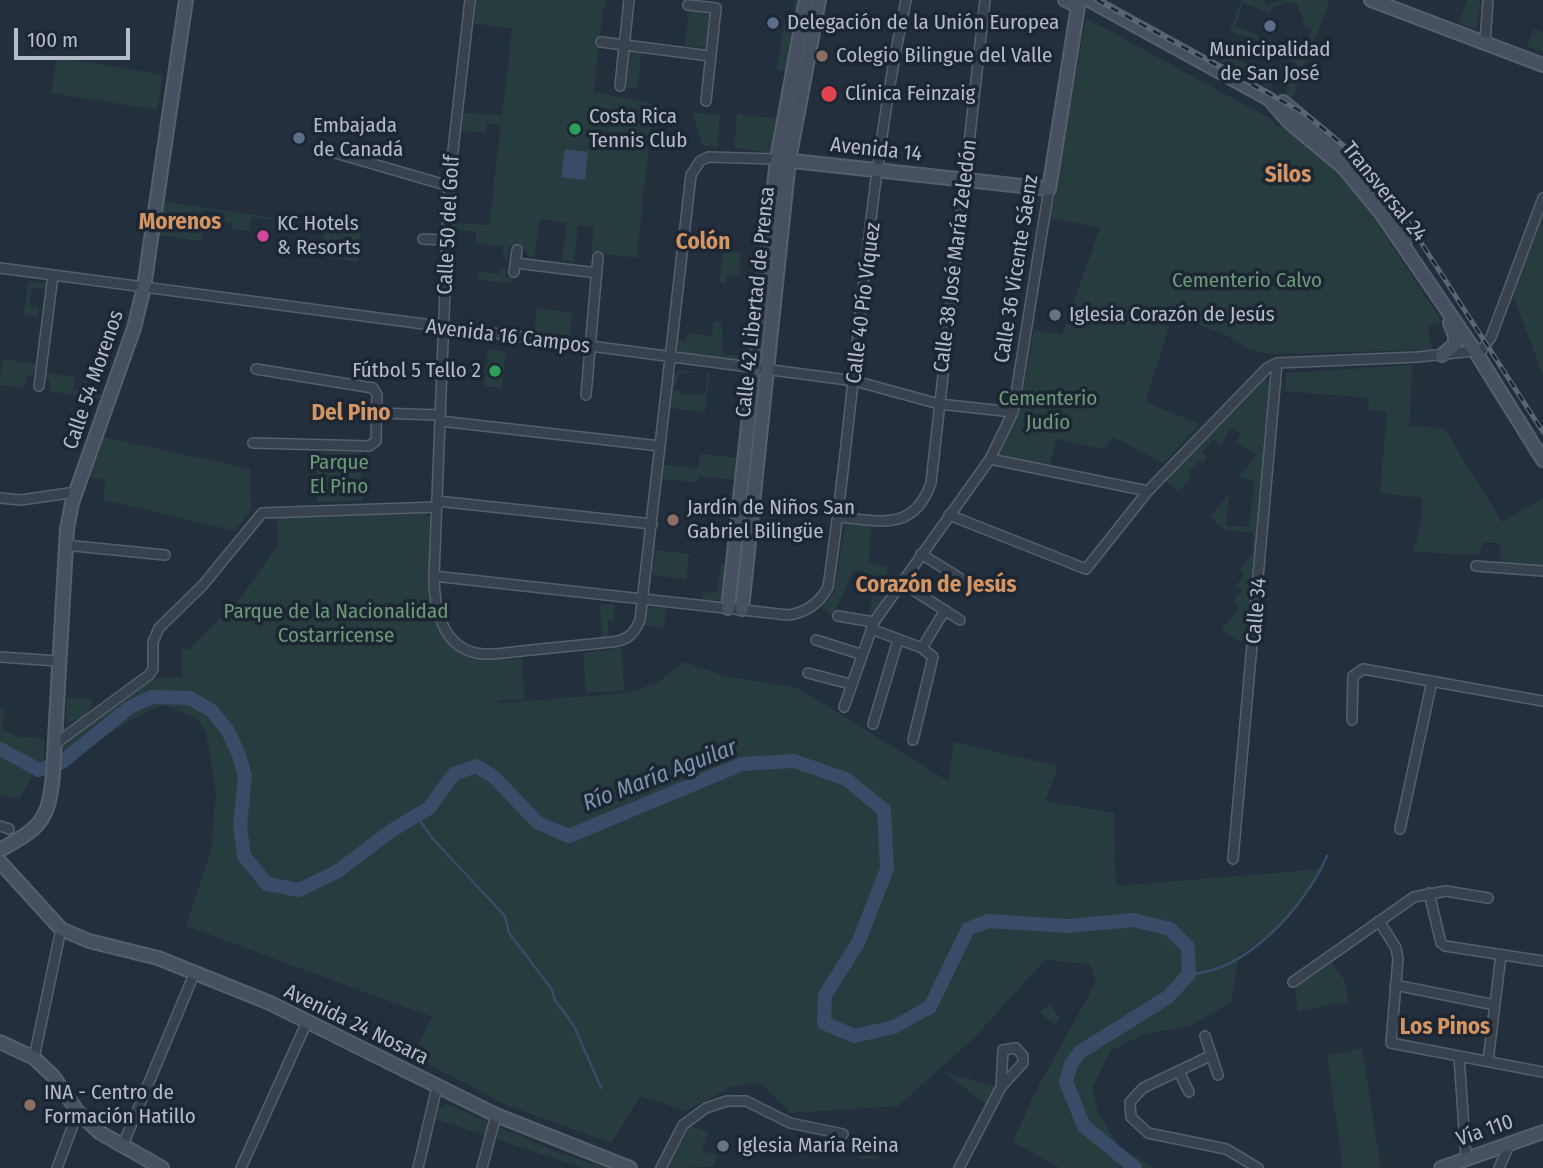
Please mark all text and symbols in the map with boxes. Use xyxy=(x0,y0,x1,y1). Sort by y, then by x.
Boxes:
place label: Delegación de la Unión Europea xyxy=(787,10,1059,36)
scale bar xyxy=(18,14,133,58)
marker: Delegación de la Unión Europea xyxy=(765,15,781,31)
marker: Municipalidad de San José xyxy=(1262,18,1278,34)
text: 100 m xyxy=(27,27,78,53)
place label: Municipalidad de San José xyxy=(1209,37,1331,87)
place label: Colegio Bilingue del Valle xyxy=(836,43,1052,69)
marker: Colegio Bilingue del Valle xyxy=(814,48,830,64)
place label: Clínica Feinzaig xyxy=(845,81,975,107)
marker: Clínica Feinzaig xyxy=(819,84,839,104)
place label: Costa Rica Tennis Club xyxy=(589,104,687,154)
place label: Embajada de Canadá xyxy=(313,113,403,163)
marker: Costa Rica Tennis Club xyxy=(567,121,583,137)
marker: Embajada de Canadá xyxy=(291,130,307,146)
street label: Avenida 14 xyxy=(829,133,923,167)
street label: Transversal 24 xyxy=(1336,137,1432,247)
street label: Calle 38 José María Zeledón xyxy=(929,138,983,374)
street label: Calle 50 del Golf xyxy=(433,155,465,295)
district label: Silos xyxy=(1265,162,1311,190)
street label: Calle 36 Vicente Sáenz xyxy=(990,173,1044,365)
street label: Calle 42 Libertad de Prensa xyxy=(731,185,781,419)
district label: Morenos xyxy=(139,209,221,237)
place label: KC Hotels & Resorts xyxy=(277,211,361,261)
street label: Calle 40 Pío Víquez xyxy=(842,221,886,385)
marker: KC Hotels & Resorts xyxy=(255,228,271,244)
district label: Colón xyxy=(676,229,730,257)
park label: Cementerio Calvo xyxy=(1172,268,1322,294)
place label: Iglesia Corazón de Jesús xyxy=(1069,302,1275,328)
street label: Calle 54 Morenos xyxy=(58,307,130,453)
marker: Iglesia Corazón de Jesús xyxy=(1047,307,1063,323)
street label: Avenida 16 Campos xyxy=(425,314,591,360)
place label: Fútbol 5 Tello 2 xyxy=(352,358,481,384)
marker: Fútbol 5 Tello 2 xyxy=(487,363,503,379)
park label: Cementerio Judío xyxy=(999,386,1097,436)
district label: Del Pino xyxy=(311,400,391,428)
park label: Parque El Pino xyxy=(309,450,369,500)
place label: Jardín de Niños San Gabriel Bilingüe xyxy=(687,495,855,545)
marker: Jardín de Niños San Gabriel Bilingüe xyxy=(665,512,681,528)
district label: Corazón de Jesús xyxy=(856,572,1016,600)
street label: Calle 34 xyxy=(1242,577,1272,645)
park label: Parque de la Nacionalidad Costarricense xyxy=(224,599,448,649)
water label: Río María Aguilar xyxy=(579,734,741,818)
street label: Avenida 24 Nosara xyxy=(280,979,432,1071)
district label: Los Pinos xyxy=(1400,1014,1490,1042)
place label: INA - Centro de Formación Hatillo xyxy=(44,1080,196,1130)
marker: INA - Centro de Formación Hatillo xyxy=(22,1097,38,1113)
street label: Vía 110 xyxy=(1453,1110,1517,1152)
place label: Iglesia María Reina xyxy=(737,1133,899,1159)
marker: Iglesia María Reina xyxy=(715,1138,731,1154)

